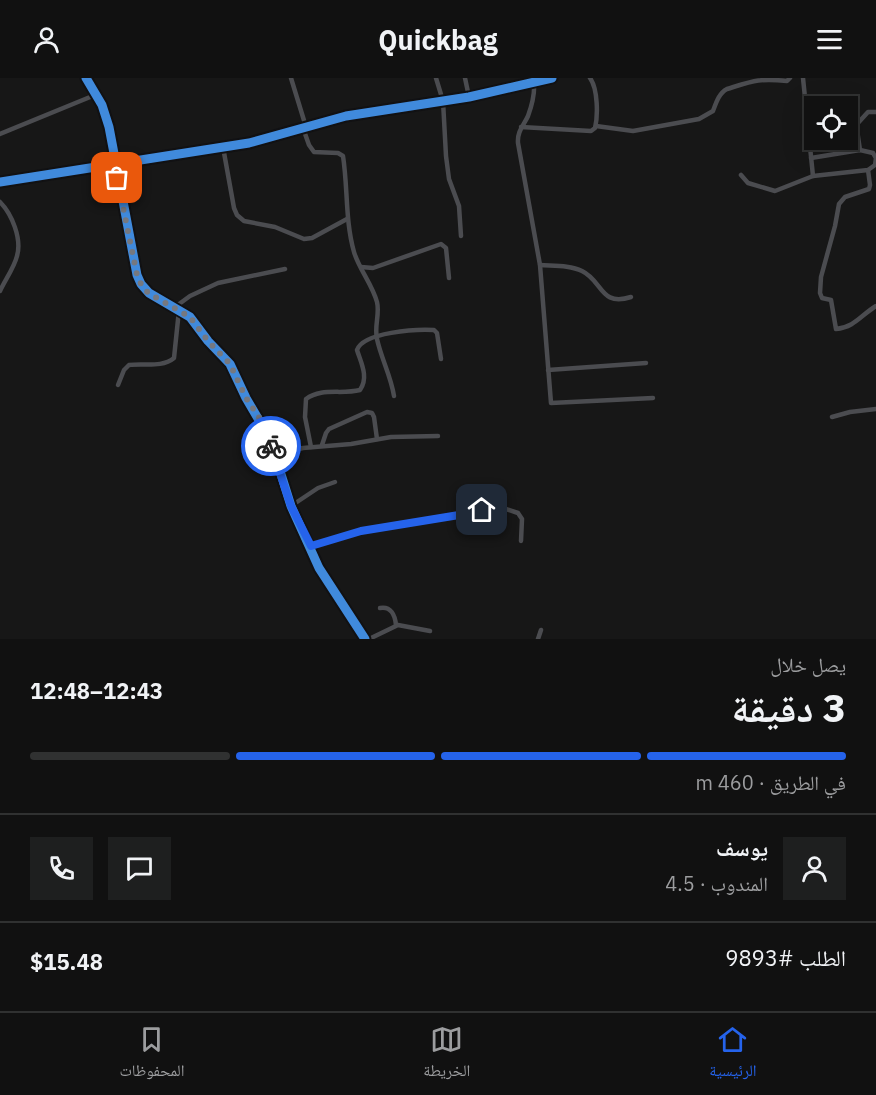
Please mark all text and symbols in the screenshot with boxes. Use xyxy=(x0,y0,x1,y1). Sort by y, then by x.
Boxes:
text: Quickbag xyxy=(378,22,498,57)
icon: person xyxy=(30,23,63,56)
icon: menu xyxy=(813,23,846,56)
map controls xyxy=(804,96,858,150)
button: locate xyxy=(804,96,858,150)
pin xyxy=(91,152,142,203)
icon: bag xyxy=(100,161,133,194)
courier xyxy=(241,416,301,476)
icon: bike xyxy=(255,430,288,463)
pin xyxy=(456,484,507,535)
icon: home xyxy=(465,493,498,526)
text: يصل خلال xyxy=(770,651,846,678)
text: 12:43–12:48 xyxy=(30,676,163,705)
text: 3 دقيقة xyxy=(731,682,846,733)
text: في الطريق · 460 m xyxy=(696,769,846,796)
text: يوسف xyxy=(716,833,768,862)
button: phone xyxy=(30,837,93,900)
button: chat xyxy=(108,837,171,900)
button: person xyxy=(783,837,846,900)
text: المندوب · 4.5 xyxy=(665,870,768,897)
text: الطلب #9893 xyxy=(725,943,846,972)
text: $15.48 xyxy=(30,947,103,976)
tab: المحفوظات xyxy=(119,1023,185,1086)
tab: الخريطة xyxy=(423,1023,470,1086)
tab: الرئيسية xyxy=(709,1023,757,1086)

